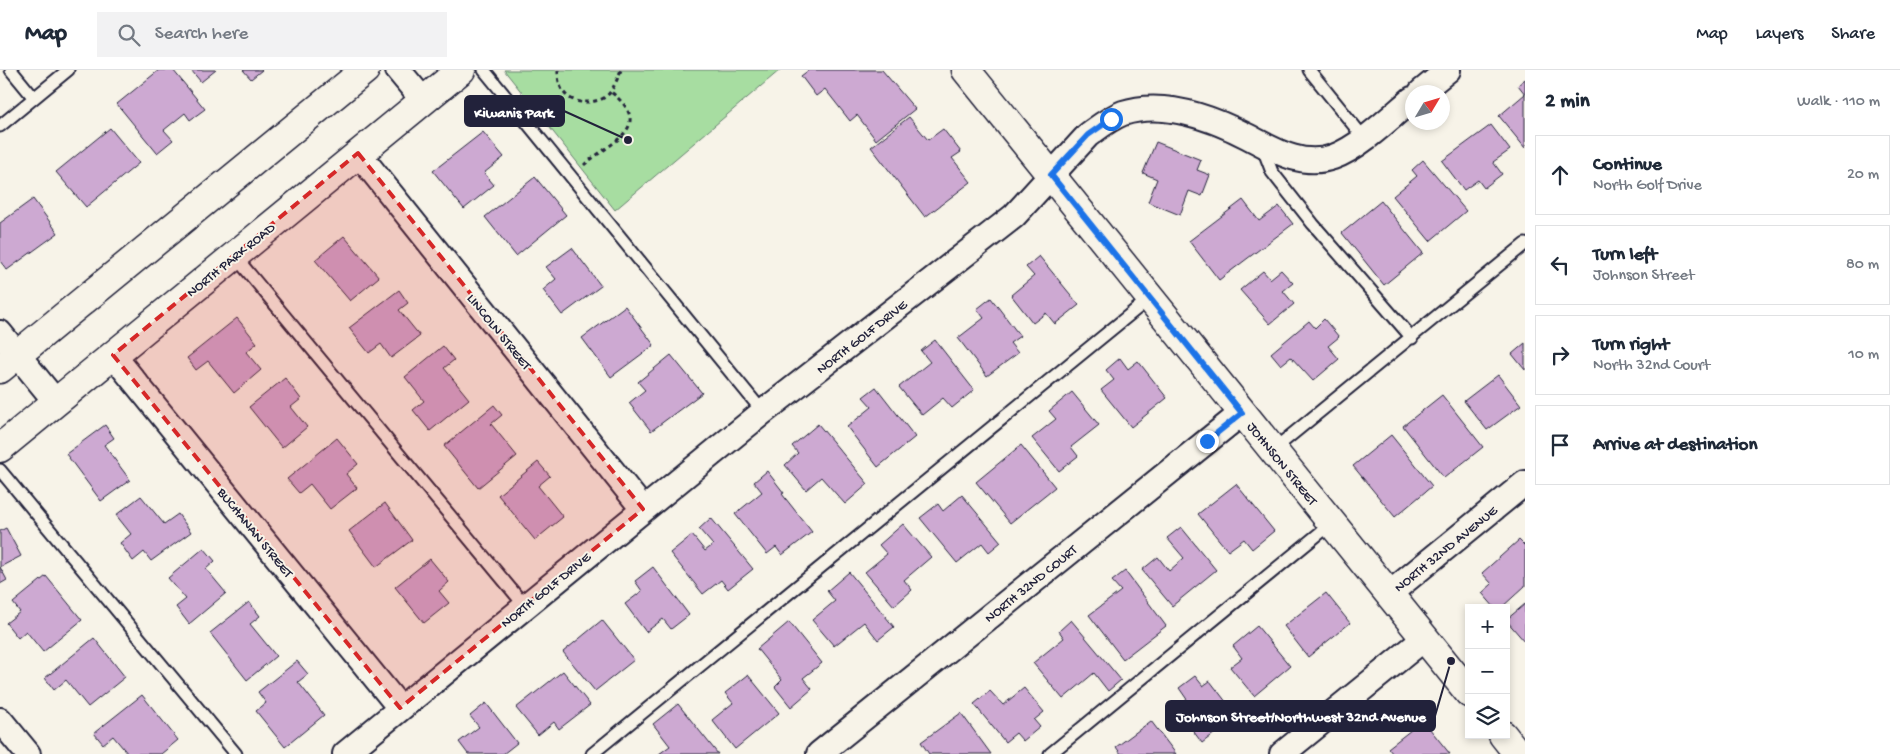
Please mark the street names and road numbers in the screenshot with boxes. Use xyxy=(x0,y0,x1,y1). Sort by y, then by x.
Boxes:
street label: NORTH PARK ROAD xyxy=(184,219,280,302)
street label: LINCOLN STREET xyxy=(462,291,534,375)
street label: NORTH GOLF DRIVE xyxy=(814,296,912,379)
street label: JOHNSON STREET xyxy=(1242,419,1320,510)
street label: BUCHANAN STREET xyxy=(212,484,296,583)
street label: NORTH 32ND AVENUE xyxy=(1391,502,1503,597)
street label: NORTH 32ND COURT xyxy=(982,542,1082,627)
street label: NORTH GOLF DRIVE xyxy=(498,549,596,632)

